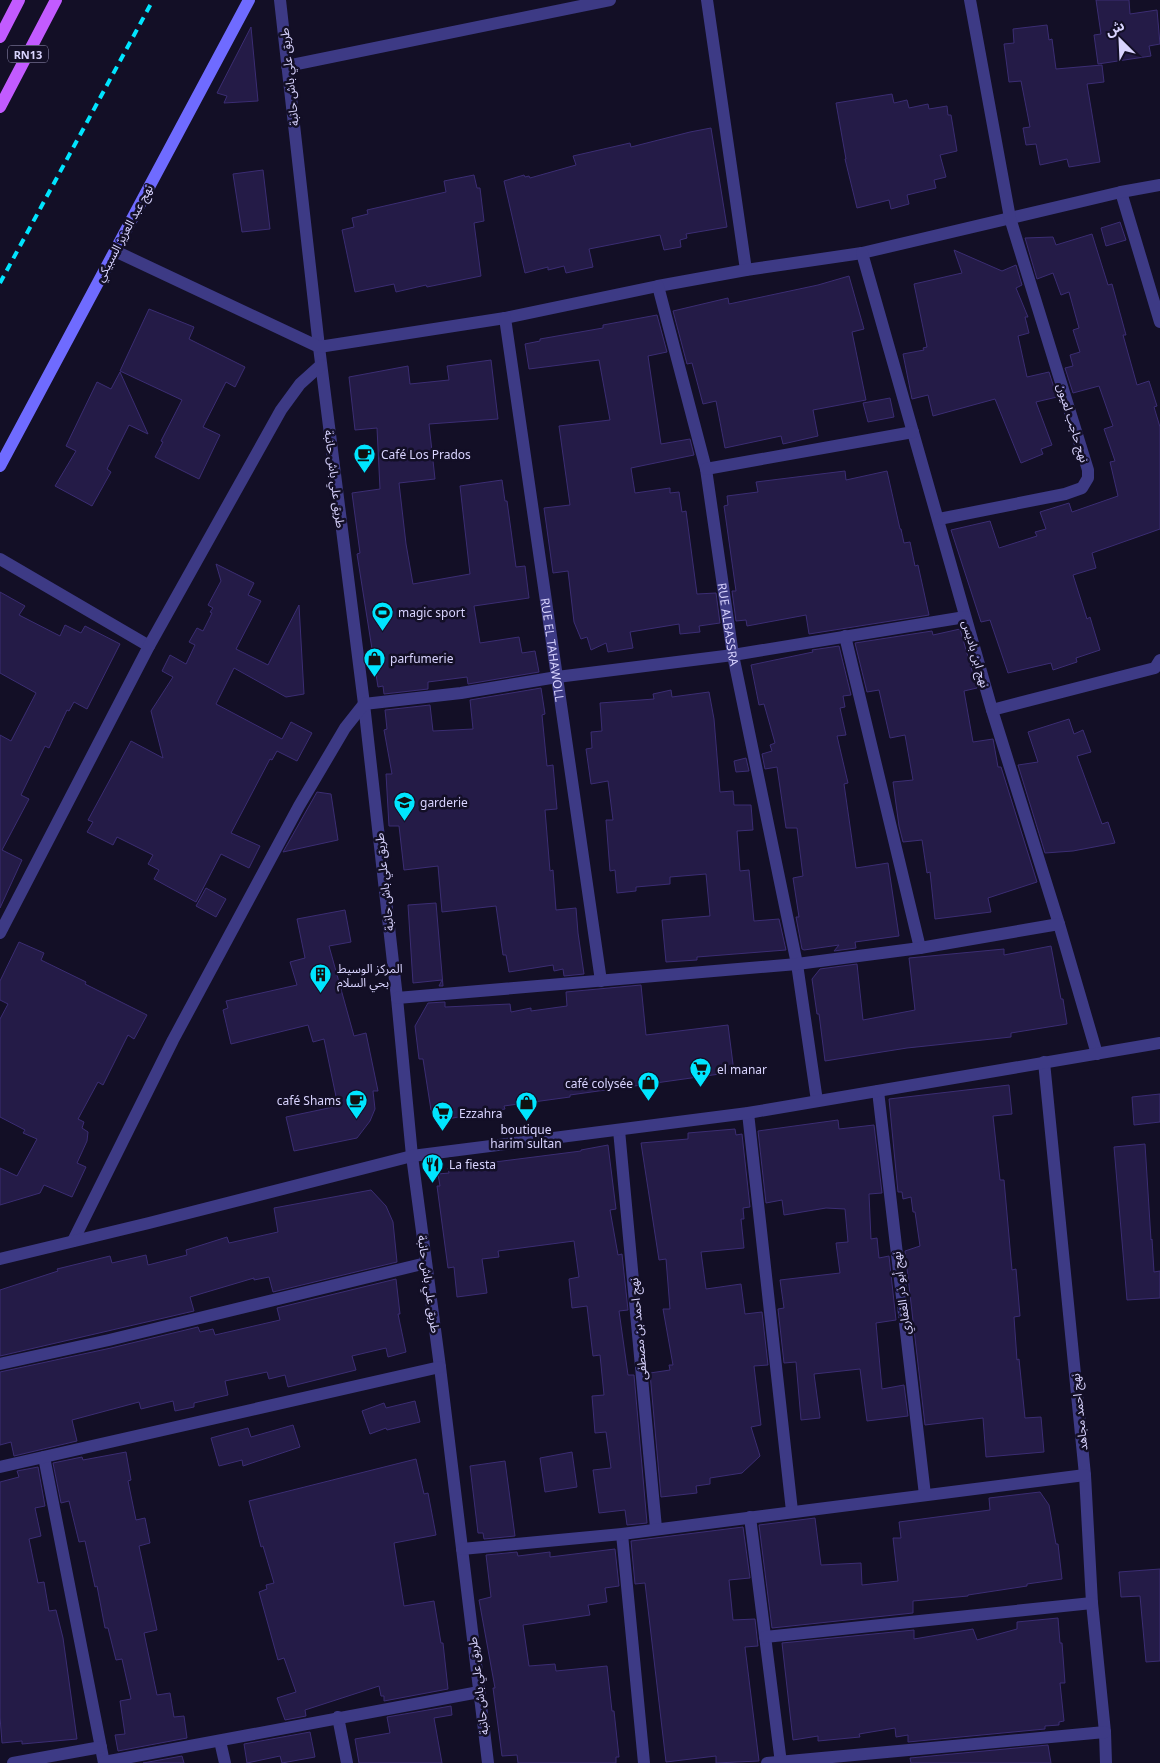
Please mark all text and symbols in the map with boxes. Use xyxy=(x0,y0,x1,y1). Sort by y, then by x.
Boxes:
north arrow xyxy=(1095,15,1145,65)
text: ش xyxy=(1102,15,1127,40)
street label: طريق علي باش حانبة xyxy=(275,27,304,127)
road number: RN13 xyxy=(8,46,48,62)
street label: نهج عبد العزيز السبيكي xyxy=(91,181,158,285)
street label: نهج حاجب لعيون xyxy=(1052,381,1093,465)
street label: طريق علي باش حانبة xyxy=(319,429,349,529)
cafe icon: Café Los Prados xyxy=(353,442,377,473)
place label: Café Los Prados xyxy=(381,446,471,463)
street label: RUE ALBASSRA xyxy=(714,581,744,668)
street label: RUE EL TAHAWOLL xyxy=(537,596,569,703)
sports icon: magic sport xyxy=(370,600,394,631)
place label: magic sport xyxy=(398,604,466,621)
street label: نهج ابن باديس xyxy=(957,618,994,690)
shop icon: parfumerie xyxy=(362,646,386,677)
place label: parfumerie xyxy=(390,650,454,667)
school or university icon: garderie xyxy=(392,790,416,821)
place label: garderie xyxy=(420,794,468,811)
street label: طريق علي باش حانبة xyxy=(370,832,399,932)
place label: المركز الوسيط بحي السلام xyxy=(337,960,403,992)
building icon: المركز الوسيط بحي السلام xyxy=(309,963,333,994)
supermarket icon: el manar xyxy=(689,1057,713,1088)
place label: el manar xyxy=(717,1061,767,1078)
shop icon: café colysée xyxy=(637,1071,661,1102)
place label: café colysée xyxy=(565,1075,633,1092)
cafe icon: café Shams xyxy=(345,1088,369,1119)
shop icon: boutique harim sultan xyxy=(514,1090,538,1121)
place label: café Shams xyxy=(277,1092,341,1109)
supermarket icon: Ezzahra xyxy=(431,1101,455,1132)
place label: Ezzahra xyxy=(459,1105,503,1122)
place label: boutique harim sultan xyxy=(490,1121,562,1152)
restaurant icon: La fiesta xyxy=(421,1152,445,1183)
place label: La fiesta xyxy=(449,1156,496,1173)
street label: طريق علي باش حانبة xyxy=(412,1234,444,1334)
street label: نهج أبو ذر الغفاري xyxy=(887,1250,916,1335)
street label: نهج احمد بن مصطفى xyxy=(625,1277,652,1381)
street label: نهج احمد مجاهد xyxy=(1067,1373,1092,1451)
street label: طريق علي باش حانبة xyxy=(464,1636,494,1736)

